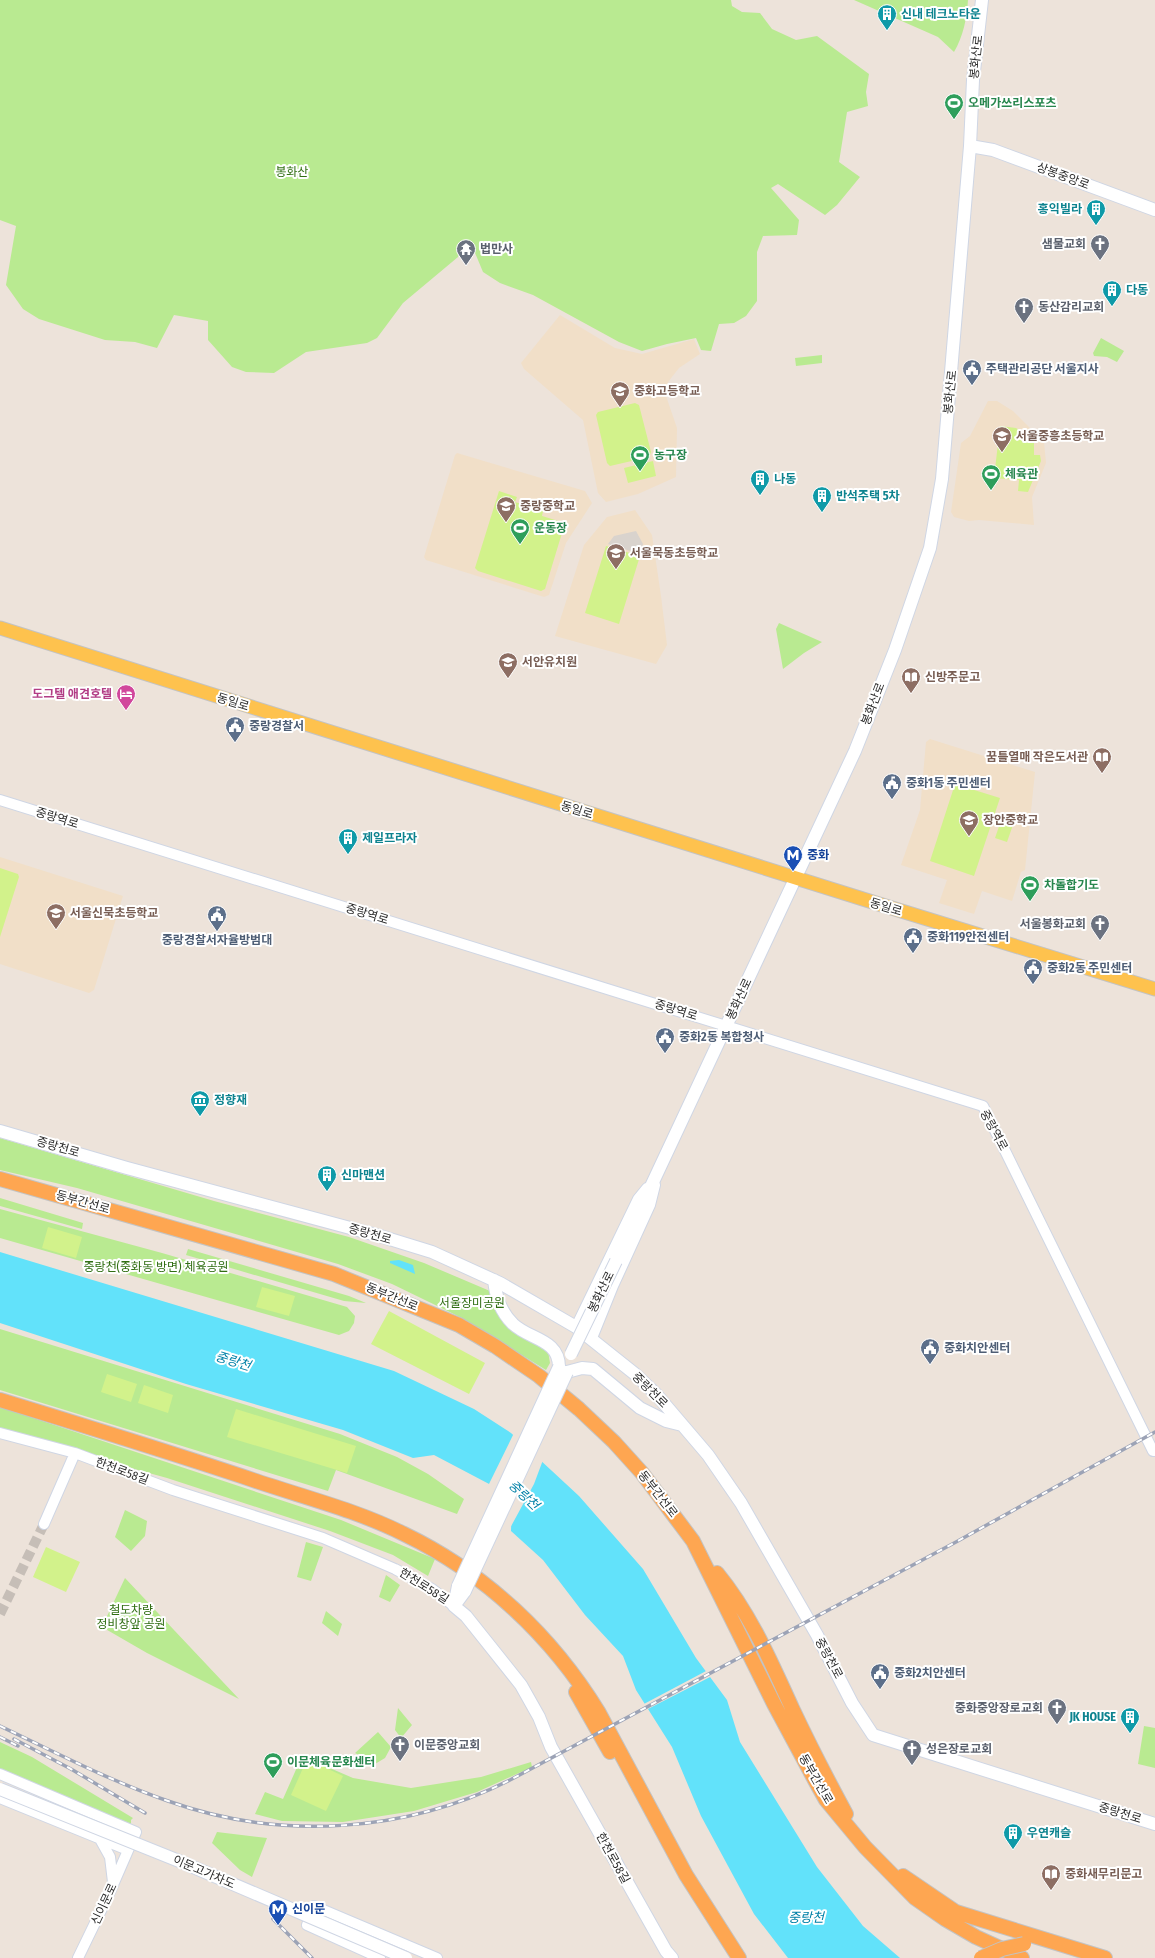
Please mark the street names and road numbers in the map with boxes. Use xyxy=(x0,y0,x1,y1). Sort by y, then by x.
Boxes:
street label: 봉화산로 xyxy=(967,34,985,80)
street label: 상봉중앙로 xyxy=(1035,160,1091,192)
street label: 봉화산로 xyxy=(941,369,959,415)
street label: 봉화산로 xyxy=(859,681,887,727)
street label: 동일로 xyxy=(215,690,251,714)
street label: 동일로 xyxy=(559,798,595,822)
street label: 중랑역로 xyxy=(34,805,80,831)
street label: 동일로 xyxy=(868,895,904,919)
street label: 중랑역로 xyxy=(344,901,390,927)
street label: 봉화산로 xyxy=(723,976,755,1022)
street label: 중랑역로 xyxy=(653,997,699,1023)
street label: 중랑역로 xyxy=(977,1107,1011,1153)
street label: 중랑천로 xyxy=(35,1134,81,1160)
street label: 동부간선로 xyxy=(55,1188,111,1216)
street label: 중랑천로 xyxy=(347,1221,393,1247)
street label: 봉화산로 xyxy=(585,1269,617,1315)
street label: 동부간선로 xyxy=(364,1280,420,1314)
street label: 중랑천로 xyxy=(629,1369,671,1411)
street label: 한천로58길 xyxy=(93,1455,151,1487)
street label: 동부간선로 xyxy=(635,1468,681,1520)
street label: 한천로58길 xyxy=(397,1565,451,1607)
street label: 중랑천로 xyxy=(812,1635,846,1681)
street label: 동부간선로 xyxy=(796,1752,836,1806)
street label: 중랑천로 xyxy=(1097,1800,1143,1826)
street label: 한천로58길 xyxy=(593,1830,633,1886)
street label: 이문고가차도 xyxy=(171,1853,237,1891)
street label: 신이문로 xyxy=(88,1881,120,1927)

